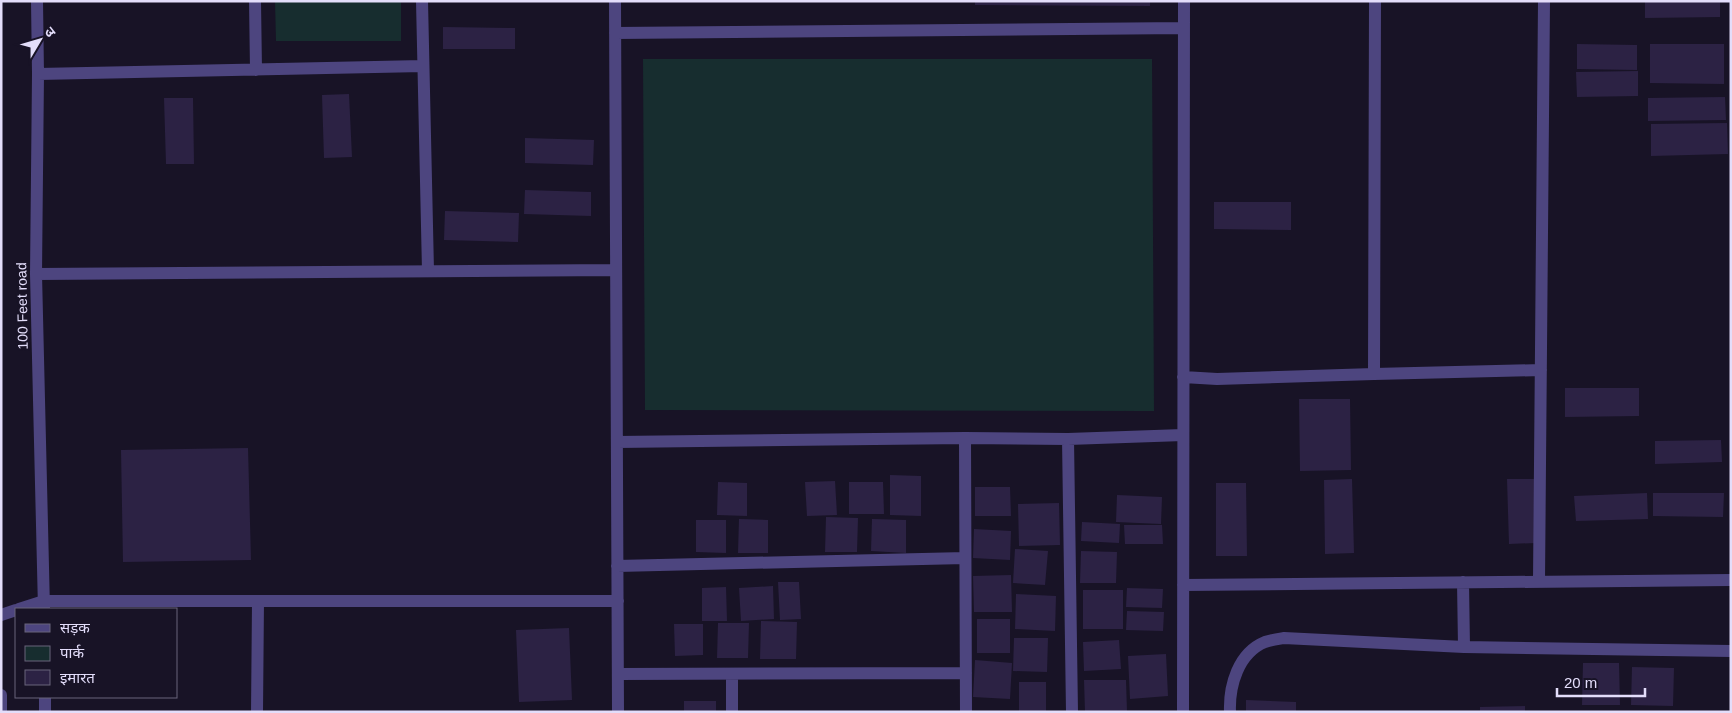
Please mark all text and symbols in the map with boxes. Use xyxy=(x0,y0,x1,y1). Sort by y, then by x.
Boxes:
north arrow xyxy=(15,15,65,65)
text: उ xyxy=(41,24,60,41)
street label: 100 Feet road xyxy=(13,262,31,350)
legend xyxy=(15,608,178,698)
text: सड़क xyxy=(60,619,90,636)
text: पार्क xyxy=(60,644,84,661)
scale bar xyxy=(1557,666,1644,698)
text: इमारत xyxy=(60,669,95,686)
text: 20 m xyxy=(1564,674,1597,691)

